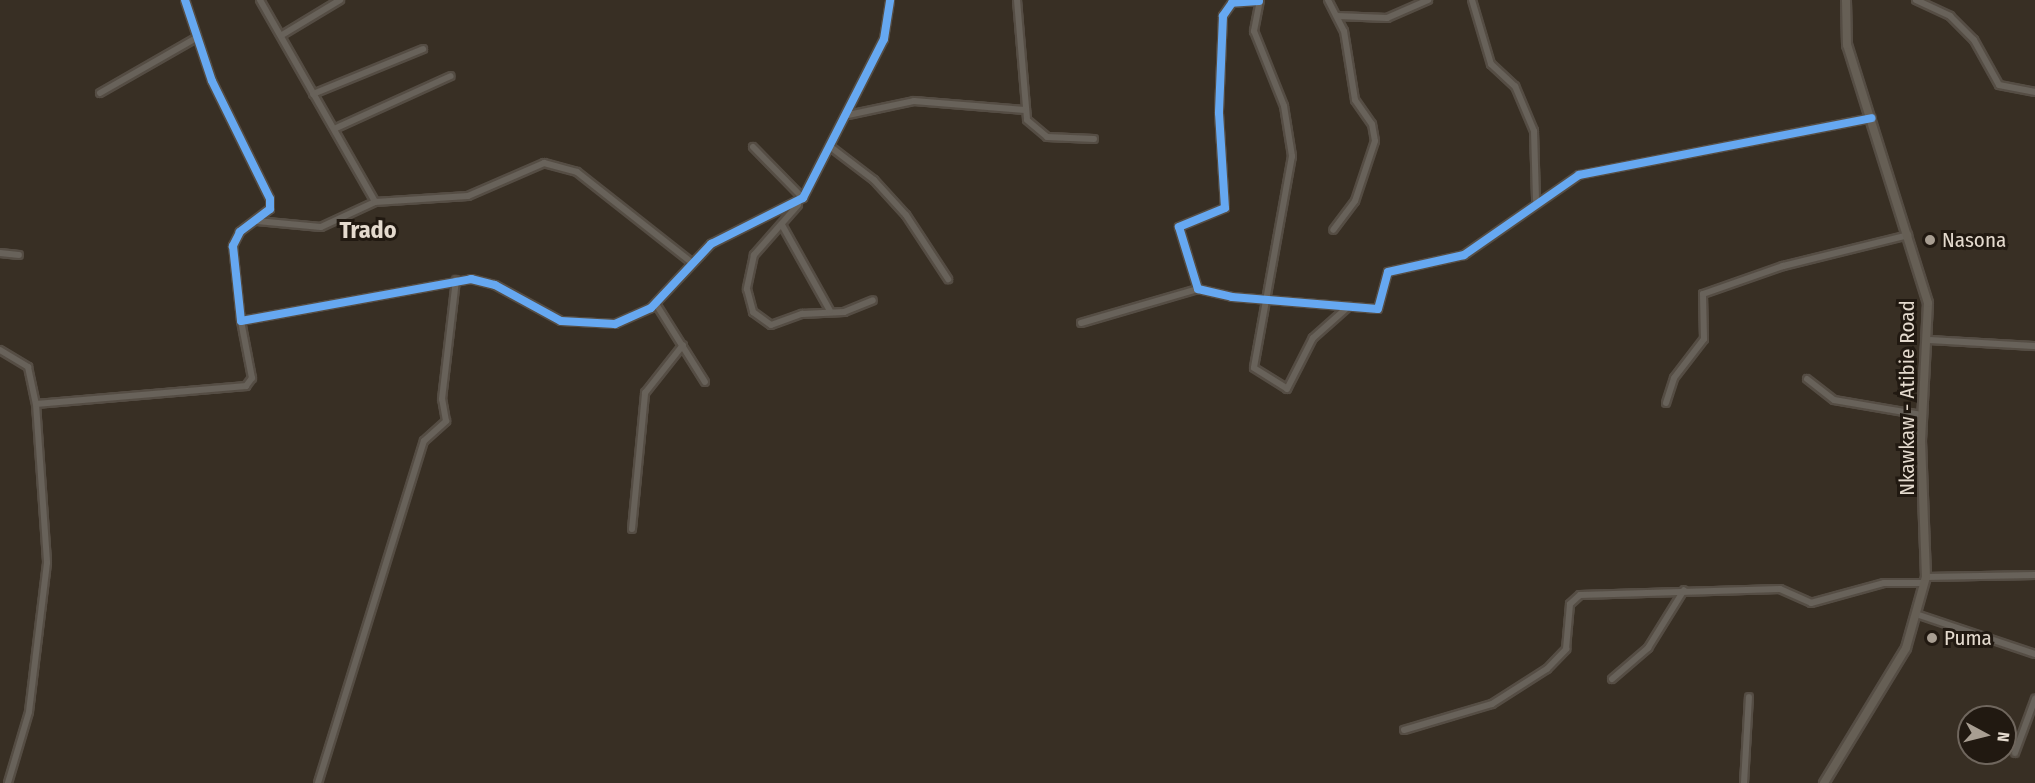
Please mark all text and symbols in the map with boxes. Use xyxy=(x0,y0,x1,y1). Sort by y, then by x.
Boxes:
district label: Trado xyxy=(340,217,396,245)
place label: Nasona xyxy=(1942,227,2006,253)
marker: Nasona xyxy=(1923,233,1937,247)
street label: Nkawkaw - Atibie Road xyxy=(1894,300,1920,496)
place label: Puma xyxy=(1944,625,1992,651)
marker: Puma xyxy=(1925,631,1939,645)
north arrow xyxy=(1957,705,2017,765)
text: N xyxy=(1993,731,2013,743)

